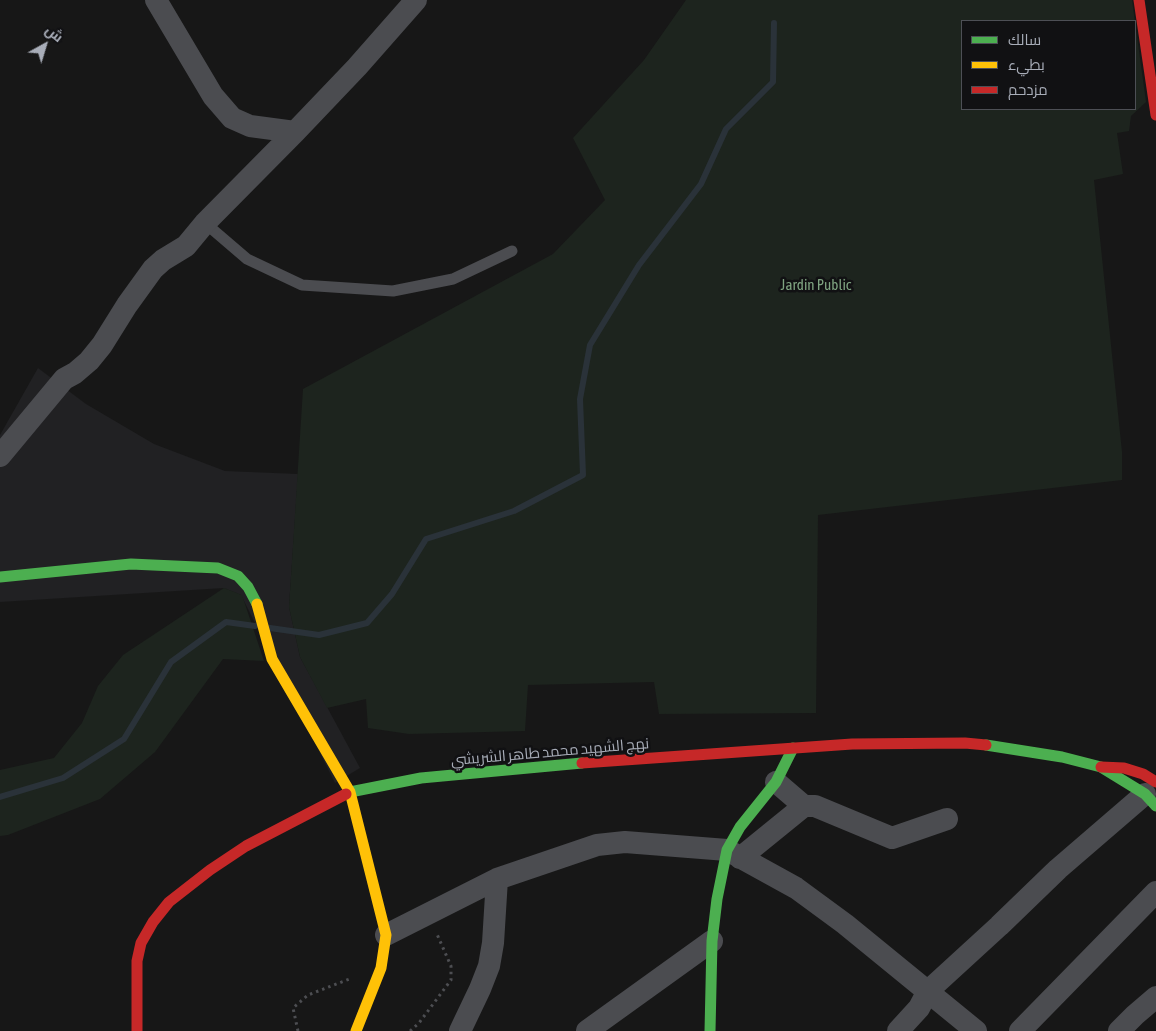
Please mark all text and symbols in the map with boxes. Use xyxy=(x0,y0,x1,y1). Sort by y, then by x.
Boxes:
north arrow xyxy=(20,20,70,70)
legend xyxy=(961,20,1136,110)
text: ش xyxy=(42,21,66,45)
text: سالك xyxy=(1008,31,1041,48)
text: بطيء xyxy=(1008,56,1045,73)
text: مزدحم xyxy=(1008,81,1048,98)
park label: Jardin Public xyxy=(781,276,851,294)
street label: نهج الشهيد محمد طاهر الشريشي xyxy=(450,734,650,770)

